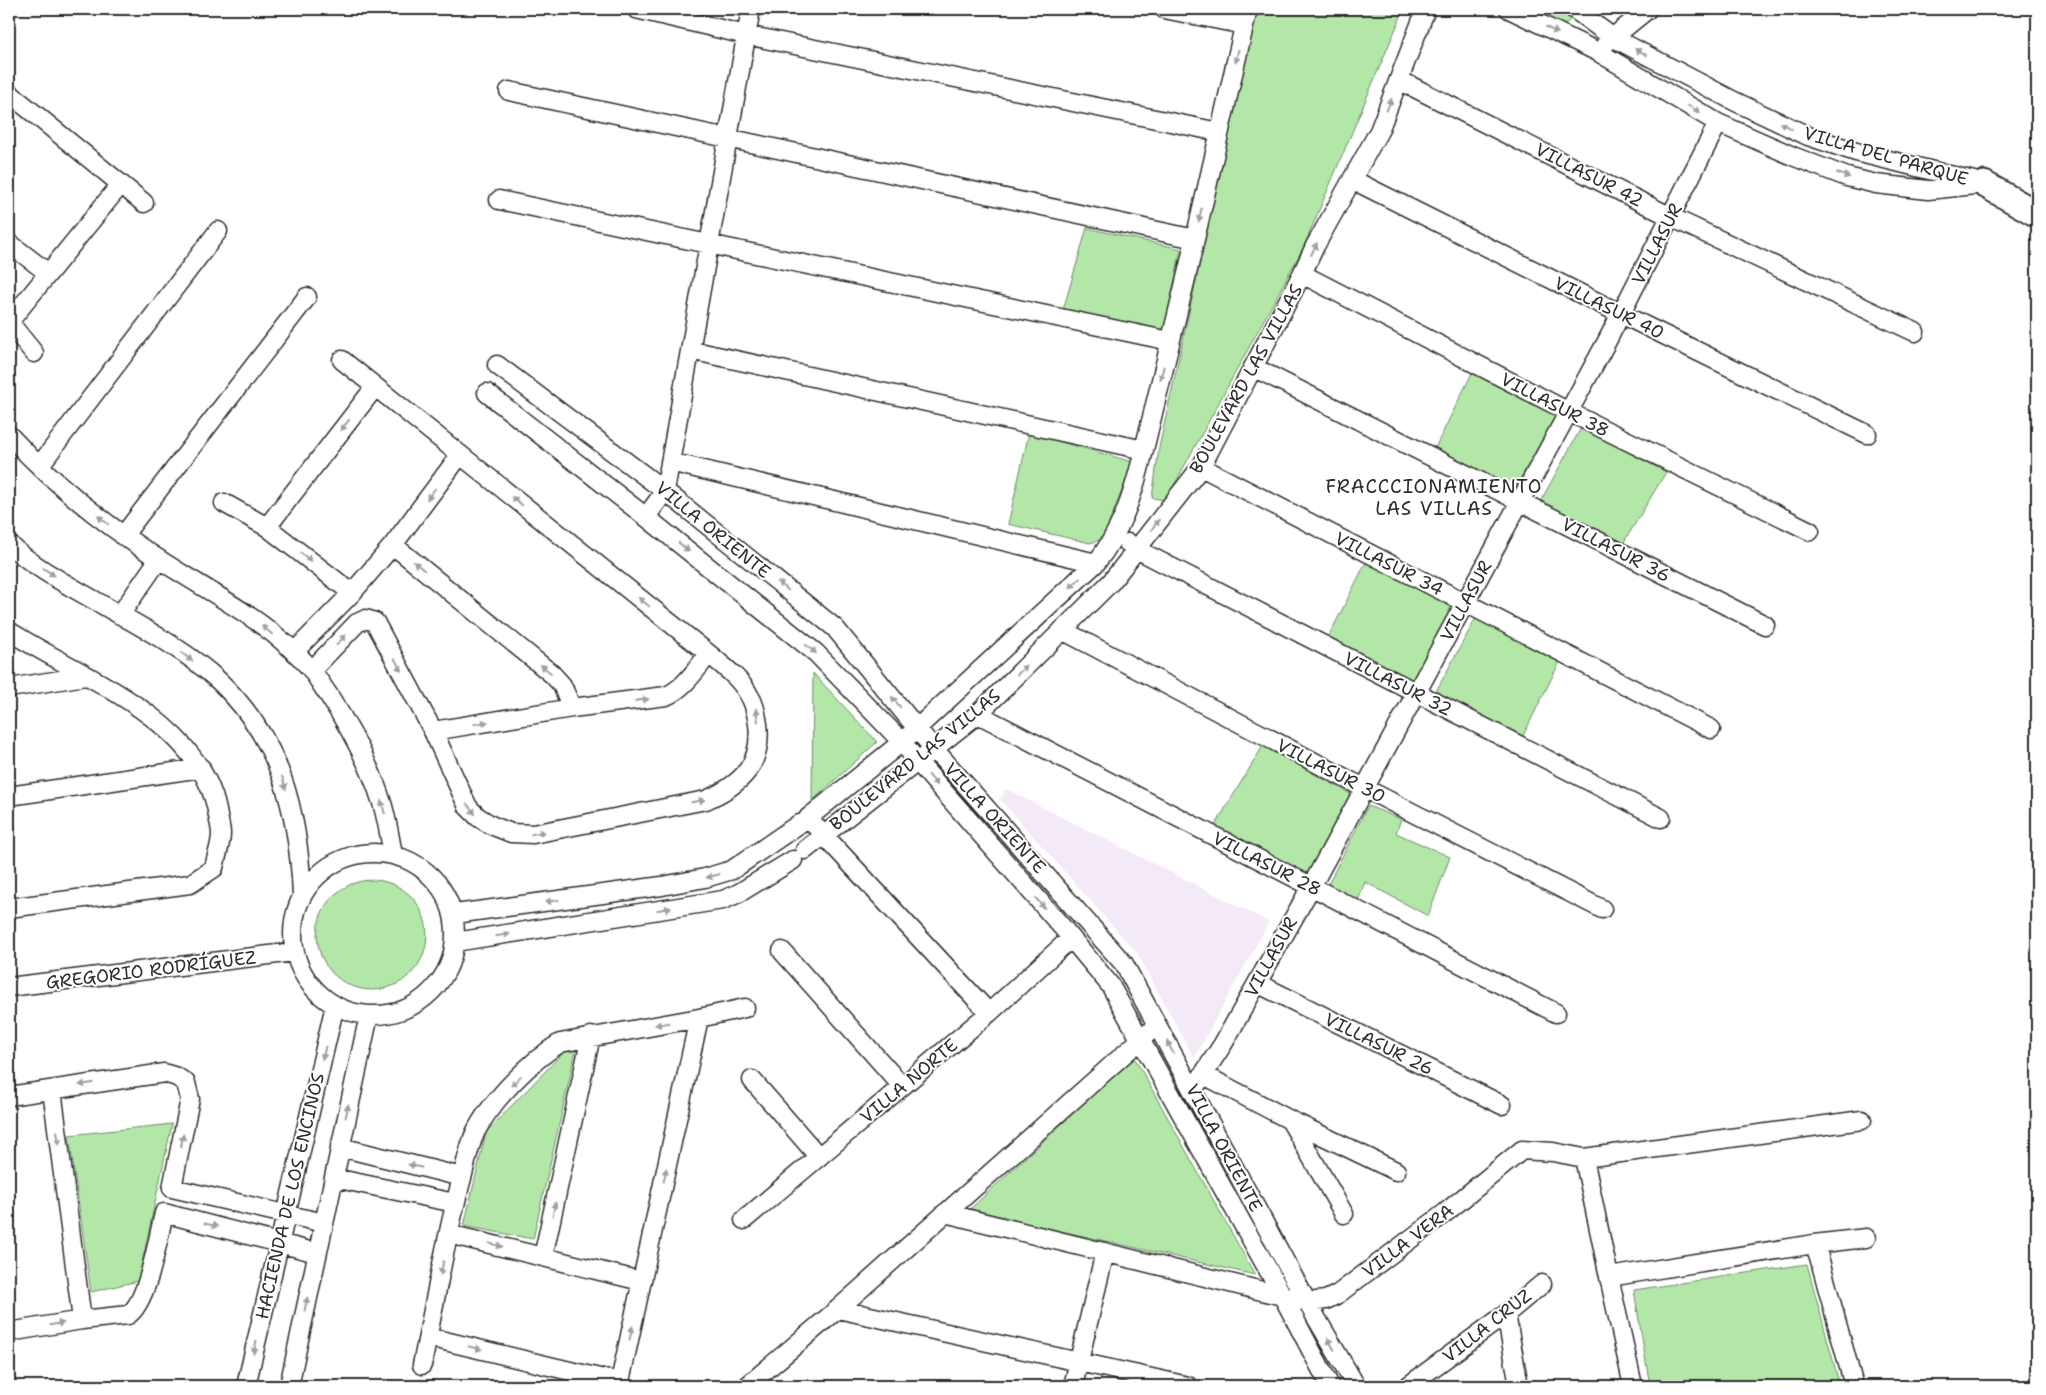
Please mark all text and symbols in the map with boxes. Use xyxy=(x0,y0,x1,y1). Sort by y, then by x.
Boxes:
one-way arrow xyxy=(1545,27,1559,35)
one-way arrow xyxy=(1634,48,1649,56)
one-way arrow xyxy=(1233,49,1241,64)
one-way arrow xyxy=(1385,97,1393,112)
one-way arrow xyxy=(1687,105,1702,113)
one-way arrow xyxy=(1779,121,1793,129)
street label: VILLA DEL PARQUE xyxy=(1801,121,1971,191)
street label: VILLASUR 42 xyxy=(1531,137,1647,213)
one-way arrow xyxy=(1835,172,1850,179)
street label: VILLASUR xyxy=(1626,199,1688,289)
one-way arrow xyxy=(1196,207,1204,222)
one-way arrow xyxy=(1310,242,1318,256)
street label: VILLASUR 40 xyxy=(1550,271,1668,345)
street label: BOULEVARD LAS VILLAS xyxy=(1184,280,1308,478)
one-way arrow xyxy=(1158,365,1166,380)
street label: VILLASUR 38 xyxy=(1497,367,1613,443)
one-way arrow xyxy=(340,418,350,432)
district label: FRACCCIONAMIENTO LAS VILLAS xyxy=(1326,474,1542,521)
street label: VILLA ORIENTE xyxy=(650,476,776,584)
one-way arrow xyxy=(426,487,436,501)
one-way arrow xyxy=(511,495,524,506)
street label: VILLASUR 36 xyxy=(1558,512,1674,588)
one-way arrow xyxy=(97,515,110,526)
one-way arrow xyxy=(1150,518,1160,532)
street label: VILLASUR 34 xyxy=(1331,526,1447,602)
one-way arrow xyxy=(677,542,690,553)
one-way arrow xyxy=(299,551,312,562)
street label: VILLASUR xyxy=(1435,556,1497,646)
one-way arrow xyxy=(413,561,426,572)
one-way arrow xyxy=(42,567,55,577)
one-way arrow xyxy=(1069,577,1081,589)
one-way arrow xyxy=(777,581,790,592)
one-way arrow xyxy=(638,597,651,608)
one-way arrow xyxy=(262,624,274,636)
one-way arrow xyxy=(335,634,347,646)
one-way arrow xyxy=(804,643,817,654)
street label: VILLASUR 32 xyxy=(1340,646,1456,722)
one-way arrow xyxy=(180,652,194,662)
one-way arrow xyxy=(394,657,402,672)
one-way arrow xyxy=(539,663,552,674)
one-way arrow xyxy=(1015,665,1027,677)
street label: BOULEVARD LAS VILLAS xyxy=(825,684,1005,836)
one-way arrow xyxy=(635,696,651,704)
one-way arrow xyxy=(891,696,902,709)
one-way arrow xyxy=(752,706,760,722)
one-way arrow xyxy=(474,718,490,726)
street label: VILLASUR 30 xyxy=(1272,733,1390,809)
street label: VILLA ORIENTE xyxy=(939,757,1051,879)
one-way arrow xyxy=(927,774,939,786)
one-way arrow xyxy=(280,776,288,791)
one-way arrow xyxy=(690,797,705,805)
one-way arrow xyxy=(378,800,386,815)
one-way arrow xyxy=(466,802,477,815)
street label: VILLASUR 28 xyxy=(1209,826,1325,902)
one-way arrow xyxy=(531,828,547,836)
one-way arrow xyxy=(705,873,720,881)
one-way arrow xyxy=(1035,896,1046,909)
one-way arrow xyxy=(544,897,560,905)
one-way arrow xyxy=(656,905,672,913)
street label: VILLASUR xyxy=(1239,913,1303,1001)
one-way arrow xyxy=(495,930,511,938)
street label: GREGORIO RODRÍGUEZ xyxy=(45,945,257,995)
street label: VILLASUR 26 xyxy=(1320,1007,1438,1081)
one-way arrow xyxy=(654,1021,670,1029)
street label: VILLA NORTE xyxy=(855,1033,963,1129)
one-way arrow xyxy=(1166,1040,1174,1055)
one-way arrow xyxy=(320,1045,328,1060)
street label: HACIENDA DE LOS ENCINOS xyxy=(250,1070,330,1322)
one-way arrow xyxy=(510,1075,522,1087)
street label: VILLA ORIENTE xyxy=(1180,1080,1268,1216)
one-way arrow xyxy=(78,1081,94,1089)
one-way arrow xyxy=(344,1103,352,1119)
one-way arrow xyxy=(54,1130,62,1146)
one-way arrow xyxy=(178,1133,186,1148)
one-way arrow xyxy=(407,1162,422,1170)
one-way arrow xyxy=(661,1167,669,1182)
street label: VILLA VERA xyxy=(1357,1199,1459,1283)
one-way arrow xyxy=(550,1202,558,1217)
one-way arrow xyxy=(204,1221,219,1229)
one-way arrow xyxy=(489,1241,504,1249)
one-way arrow xyxy=(438,1260,446,1276)
street label: VILLA CRUZ xyxy=(1438,1284,1536,1368)
one-way arrow xyxy=(302,1297,310,1312)
one-way arrow xyxy=(49,1320,65,1328)
one-way arrow xyxy=(627,1325,635,1341)
one-way arrow xyxy=(1327,1338,1336,1351)
one-way arrow xyxy=(251,1340,259,1355)
one-way arrow xyxy=(468,1344,483,1352)

